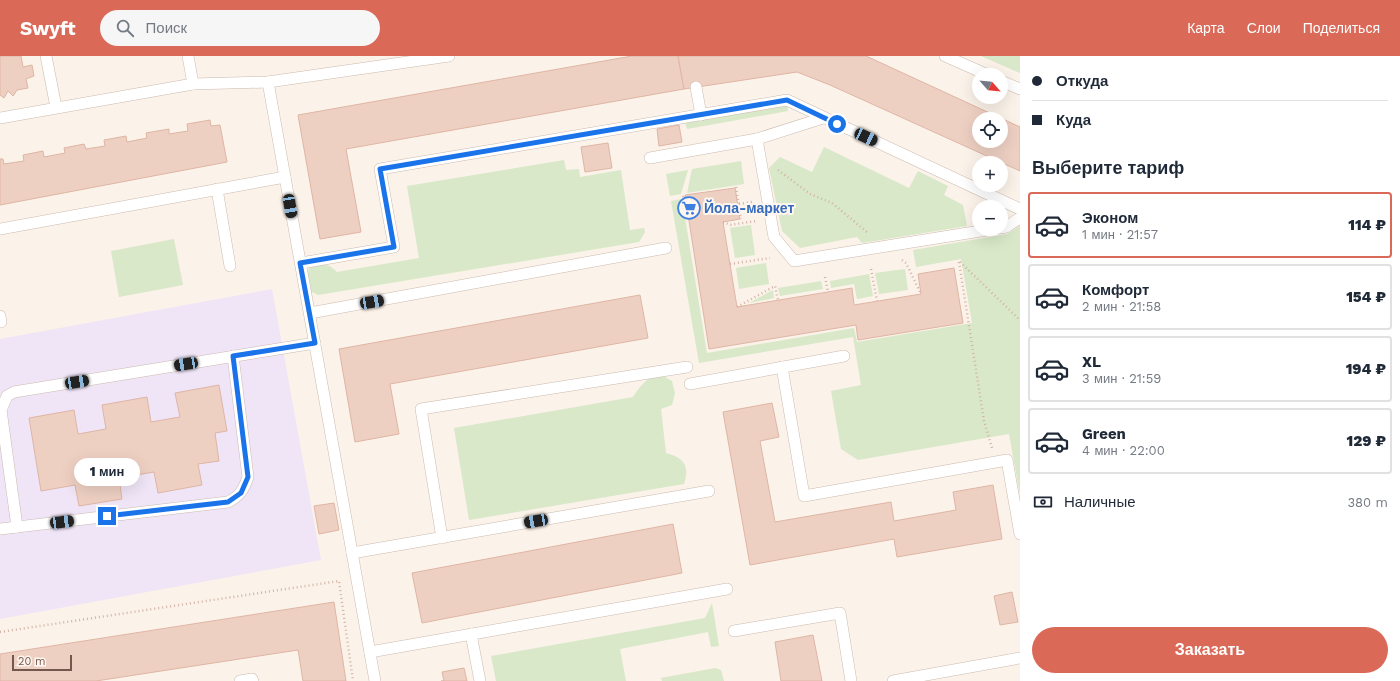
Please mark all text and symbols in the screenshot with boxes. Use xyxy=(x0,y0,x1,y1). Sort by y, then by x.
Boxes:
search box xyxy=(100,10,380,46)
text: Swyft xyxy=(20,17,76,40)
icon: search xyxy=(114,17,136,39)
text: Поиск xyxy=(146,19,187,37)
text: Карта xyxy=(1187,20,1225,36)
text: Слои xyxy=(1247,20,1281,36)
text: Поделиться xyxy=(1303,20,1380,36)
north arrow xyxy=(972,68,1008,104)
map controls xyxy=(972,68,1008,236)
text: Откуда xyxy=(1056,72,1108,90)
text: Куда xyxy=(1056,111,1091,129)
button: locate xyxy=(972,112,1008,148)
route start xyxy=(828,115,846,133)
car xyxy=(853,126,879,148)
button: + xyxy=(972,156,1008,192)
text: Выберите тариф xyxy=(1032,157,1184,178)
car xyxy=(282,193,298,219)
supermarket icon: Йола-маркет xyxy=(676,195,702,221)
place label: Йола-маркет xyxy=(704,199,794,216)
button: − xyxy=(972,200,1008,236)
icon: car xyxy=(1034,207,1070,243)
text: Эконом xyxy=(1082,209,1138,227)
text: 114 ₽ xyxy=(1348,216,1386,234)
text: 1 мин · 21:57 xyxy=(1082,227,1158,242)
icon: car xyxy=(1034,279,1070,315)
text: Комфорт xyxy=(1082,281,1149,299)
text: 154 ₽ xyxy=(1346,288,1386,306)
car xyxy=(359,294,385,310)
text: 2 мин · 21:58 xyxy=(1082,299,1161,314)
icon: car xyxy=(1034,351,1070,387)
text: XL xyxy=(1082,353,1101,371)
car xyxy=(173,356,199,372)
text: 194 ₽ xyxy=(1346,360,1386,378)
text: 3 мин · 21:59 xyxy=(1082,371,1161,386)
car xyxy=(64,374,90,390)
icon: car xyxy=(1034,423,1070,459)
text: Green xyxy=(1082,425,1126,443)
text: 129 ₽ xyxy=(1347,432,1386,450)
text: 4 мин · 22:00 xyxy=(1082,443,1165,458)
callout: 1 мин xyxy=(74,458,140,486)
text: 1 мин xyxy=(90,464,124,479)
icon: cash xyxy=(1032,491,1054,513)
text: Наличные xyxy=(1064,493,1136,511)
text: 380 m xyxy=(1348,495,1388,510)
route end xyxy=(98,507,116,525)
car xyxy=(523,513,549,529)
car xyxy=(49,515,75,529)
button: Заказать xyxy=(1032,627,1388,673)
scale bar xyxy=(12,653,72,672)
text: 20 m xyxy=(18,655,46,668)

